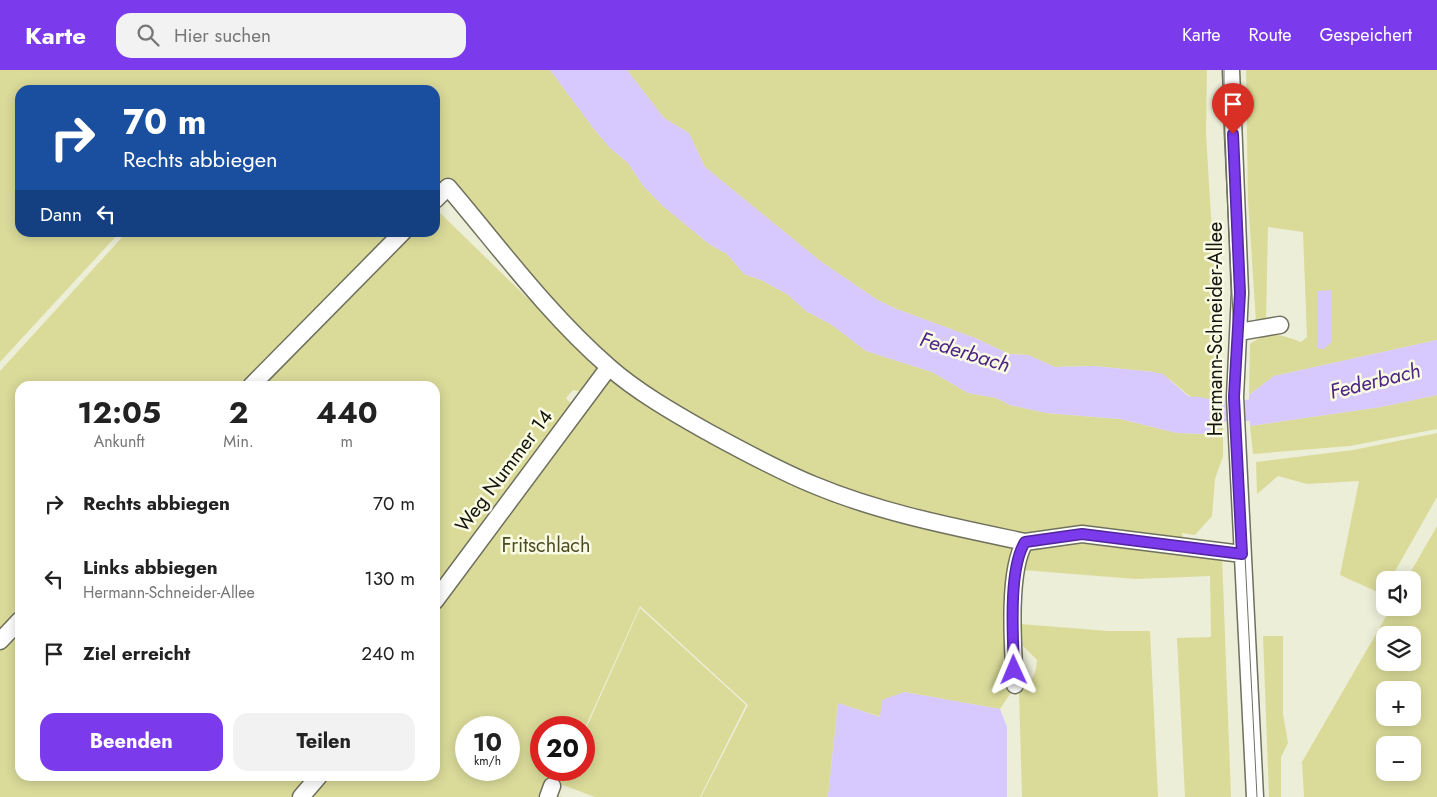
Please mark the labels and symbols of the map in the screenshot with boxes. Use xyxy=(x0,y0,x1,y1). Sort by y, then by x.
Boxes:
pin xyxy=(1212,83,1254,134)
street label: Hermann-Schneider-Allee xyxy=(1201,222,1230,436)
water label: Federbach xyxy=(916,324,1014,380)
water label: Federbach xyxy=(1326,355,1424,407)
street label: Weg Nummer 14 xyxy=(448,403,560,538)
park label: Fritschlach xyxy=(502,531,590,560)
position arrow xyxy=(987,643,1039,695)
speed limit sign: 20 xyxy=(530,716,595,781)

